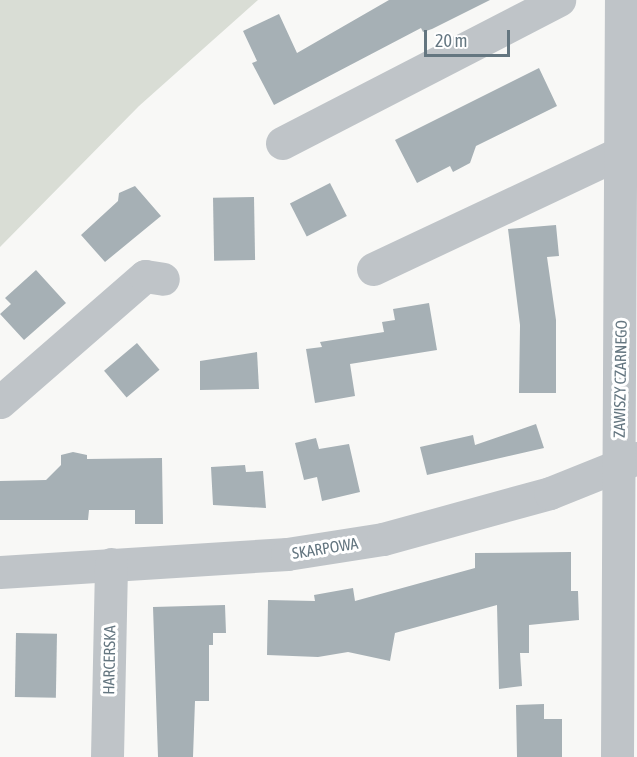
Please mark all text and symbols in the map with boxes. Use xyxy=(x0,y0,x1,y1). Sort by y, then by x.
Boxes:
scale bar xyxy=(427,18,512,56)
text: 20 m xyxy=(435,30,467,51)
street label: ZAWISZY CZARNEGO xyxy=(609,320,631,438)
street label: SKARPOWA xyxy=(291,533,359,563)
street label: HARCERSKA xyxy=(99,625,119,695)

